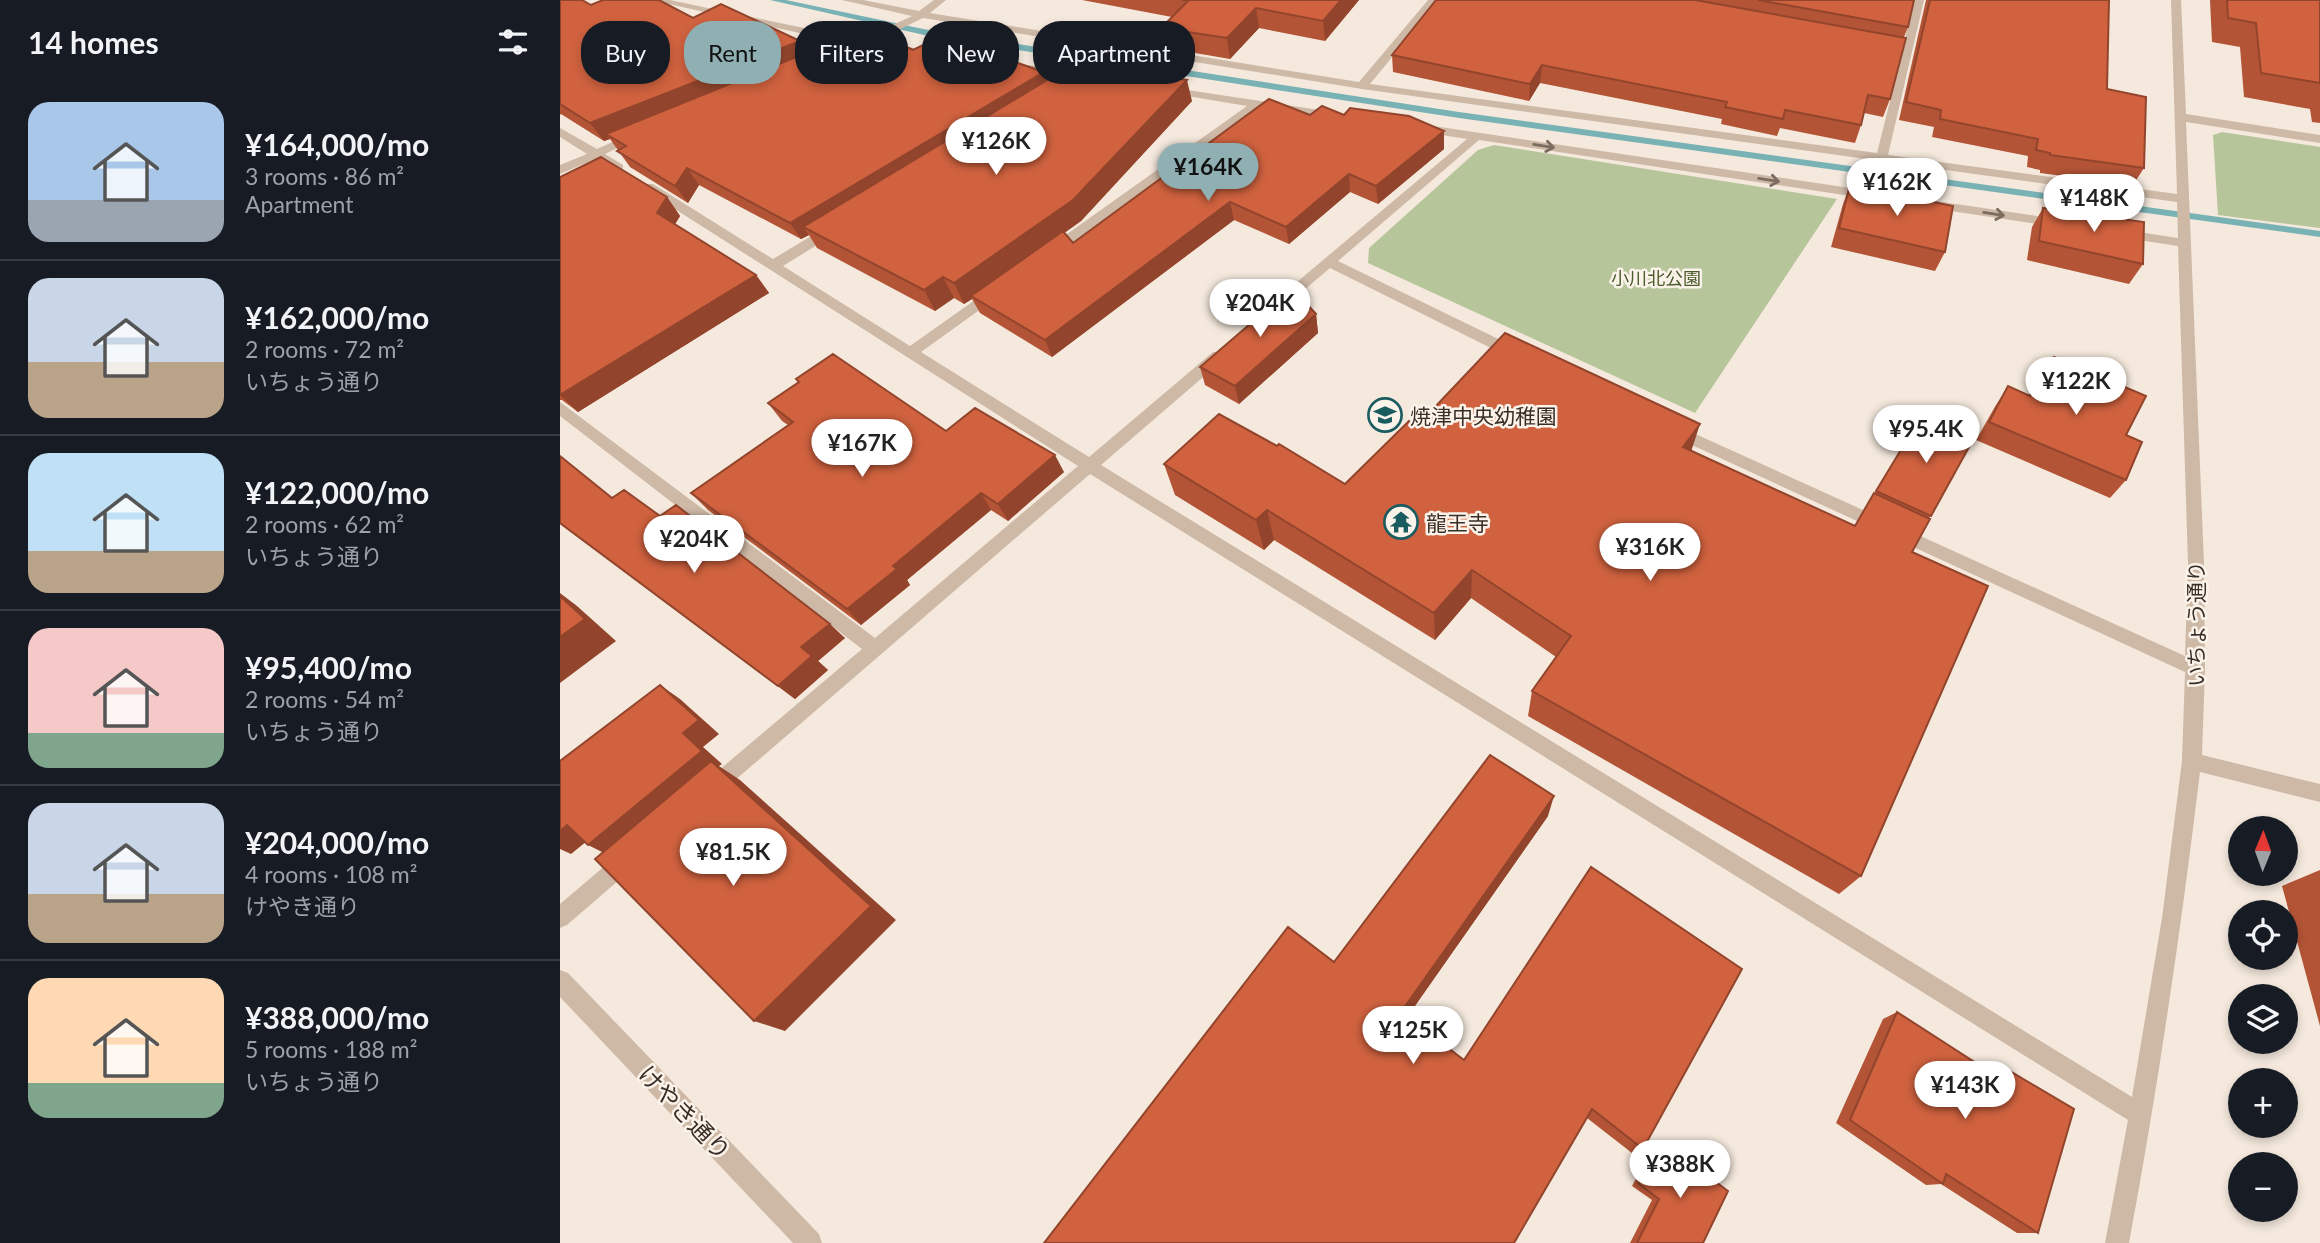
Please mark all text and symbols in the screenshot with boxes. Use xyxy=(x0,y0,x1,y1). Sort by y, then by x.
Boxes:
chip: Buy xyxy=(581,21,670,84)
chip: Rent xyxy=(684,21,781,84)
chip: Filters xyxy=(795,21,908,84)
chip: New xyxy=(922,21,1019,84)
chip: Apartment xyxy=(1033,21,1195,84)
icon: filters xyxy=(494,23,532,61)
text: 14 homes xyxy=(28,24,159,60)
pin: ¥126K xyxy=(947,118,1045,177)
text: ¥164,000/mo xyxy=(245,126,429,162)
text: ¥126K xyxy=(961,126,1031,154)
icon: home xyxy=(84,130,168,214)
one-way arrow xyxy=(1532,140,1555,153)
pin: ¥164K xyxy=(1159,144,1257,203)
text: ¥164K xyxy=(1173,152,1243,180)
pin: ¥162K xyxy=(1848,158,1946,218)
text: 3 rooms · 86 m² xyxy=(245,162,404,190)
text: ¥162K xyxy=(1862,167,1932,195)
one-way arrow xyxy=(1757,174,1780,187)
pin: ¥148K xyxy=(2045,174,2143,234)
text: ¥148K xyxy=(2059,183,2129,211)
text: Apartment xyxy=(245,190,353,218)
one-way arrow xyxy=(1982,208,2005,221)
park label: 小川北公園 xyxy=(1611,267,1701,289)
pin: ¥204K xyxy=(1211,280,1309,339)
text: ¥204K xyxy=(1225,288,1295,316)
text: ¥162,000/mo xyxy=(245,299,429,335)
icon: home xyxy=(84,306,168,390)
text: 2 rooms · 72 m² xyxy=(245,335,404,363)
pin: ¥122K xyxy=(2027,358,2125,417)
text: ¥122K xyxy=(2041,366,2111,394)
text: いちょう通り xyxy=(245,367,383,395)
school or university icon: 焼津中央幼稚園 xyxy=(1366,396,1404,434)
place label: 焼津中央幼稚園 xyxy=(1410,403,1557,428)
pin: ¥95.4K xyxy=(1869,406,1983,465)
text: ¥95.4K xyxy=(1889,414,1963,442)
pin: ¥167K xyxy=(813,420,911,479)
text: ¥167K xyxy=(827,428,897,456)
text: ¥122,000/mo xyxy=(245,474,429,510)
icon: home xyxy=(84,481,168,565)
temple icon: 龍王寺 xyxy=(1382,503,1420,541)
text: 2 rooms · 62 m² xyxy=(245,510,404,538)
place label: 龍王寺 xyxy=(1426,510,1489,535)
pin: ¥204K xyxy=(645,516,743,575)
text: ¥204K xyxy=(659,524,729,552)
pin: ¥316K xyxy=(1601,524,1699,583)
text: ¥316K xyxy=(1615,532,1685,560)
text: いちょう通り xyxy=(245,542,383,570)
street label: いちょう通り xyxy=(2183,561,2208,687)
text: ¥95,400/mo xyxy=(245,649,412,685)
icon: home xyxy=(84,656,168,740)
text: 2 rooms · 54 m² xyxy=(245,685,404,713)
text: いちょう通り xyxy=(245,717,383,745)
north arrow xyxy=(2228,816,2298,886)
map controls xyxy=(2228,816,2298,1222)
text: ¥204,000/mo xyxy=(245,824,429,860)
pin: ¥81.5K xyxy=(676,828,790,888)
icon: home xyxy=(84,831,168,915)
text: ¥81.5K xyxy=(696,837,770,865)
text: 4 rooms · 108 m² xyxy=(245,860,417,888)
text: けやき通り xyxy=(245,892,360,920)
button: locate xyxy=(2228,900,2298,970)
button: layers xyxy=(2228,984,2298,1054)
text: ¥388,000/mo xyxy=(245,999,429,1035)
icon: home xyxy=(84,1006,168,1090)
pin: ¥125K xyxy=(1364,1006,1462,1066)
text: ¥125K xyxy=(1378,1015,1448,1043)
text: 5 rooms · 188 m² xyxy=(245,1035,417,1063)
street label: けやき通り xyxy=(633,1059,737,1165)
pin: ¥143K xyxy=(1916,1062,2014,1121)
text: いちょう通り xyxy=(245,1067,383,1095)
button: + xyxy=(2228,1068,2298,1138)
text: ¥143K xyxy=(1930,1070,2000,1098)
pin: ¥388K xyxy=(1631,1140,1729,1200)
text: ¥388K xyxy=(1645,1149,1715,1177)
button: − xyxy=(2228,1152,2298,1222)

